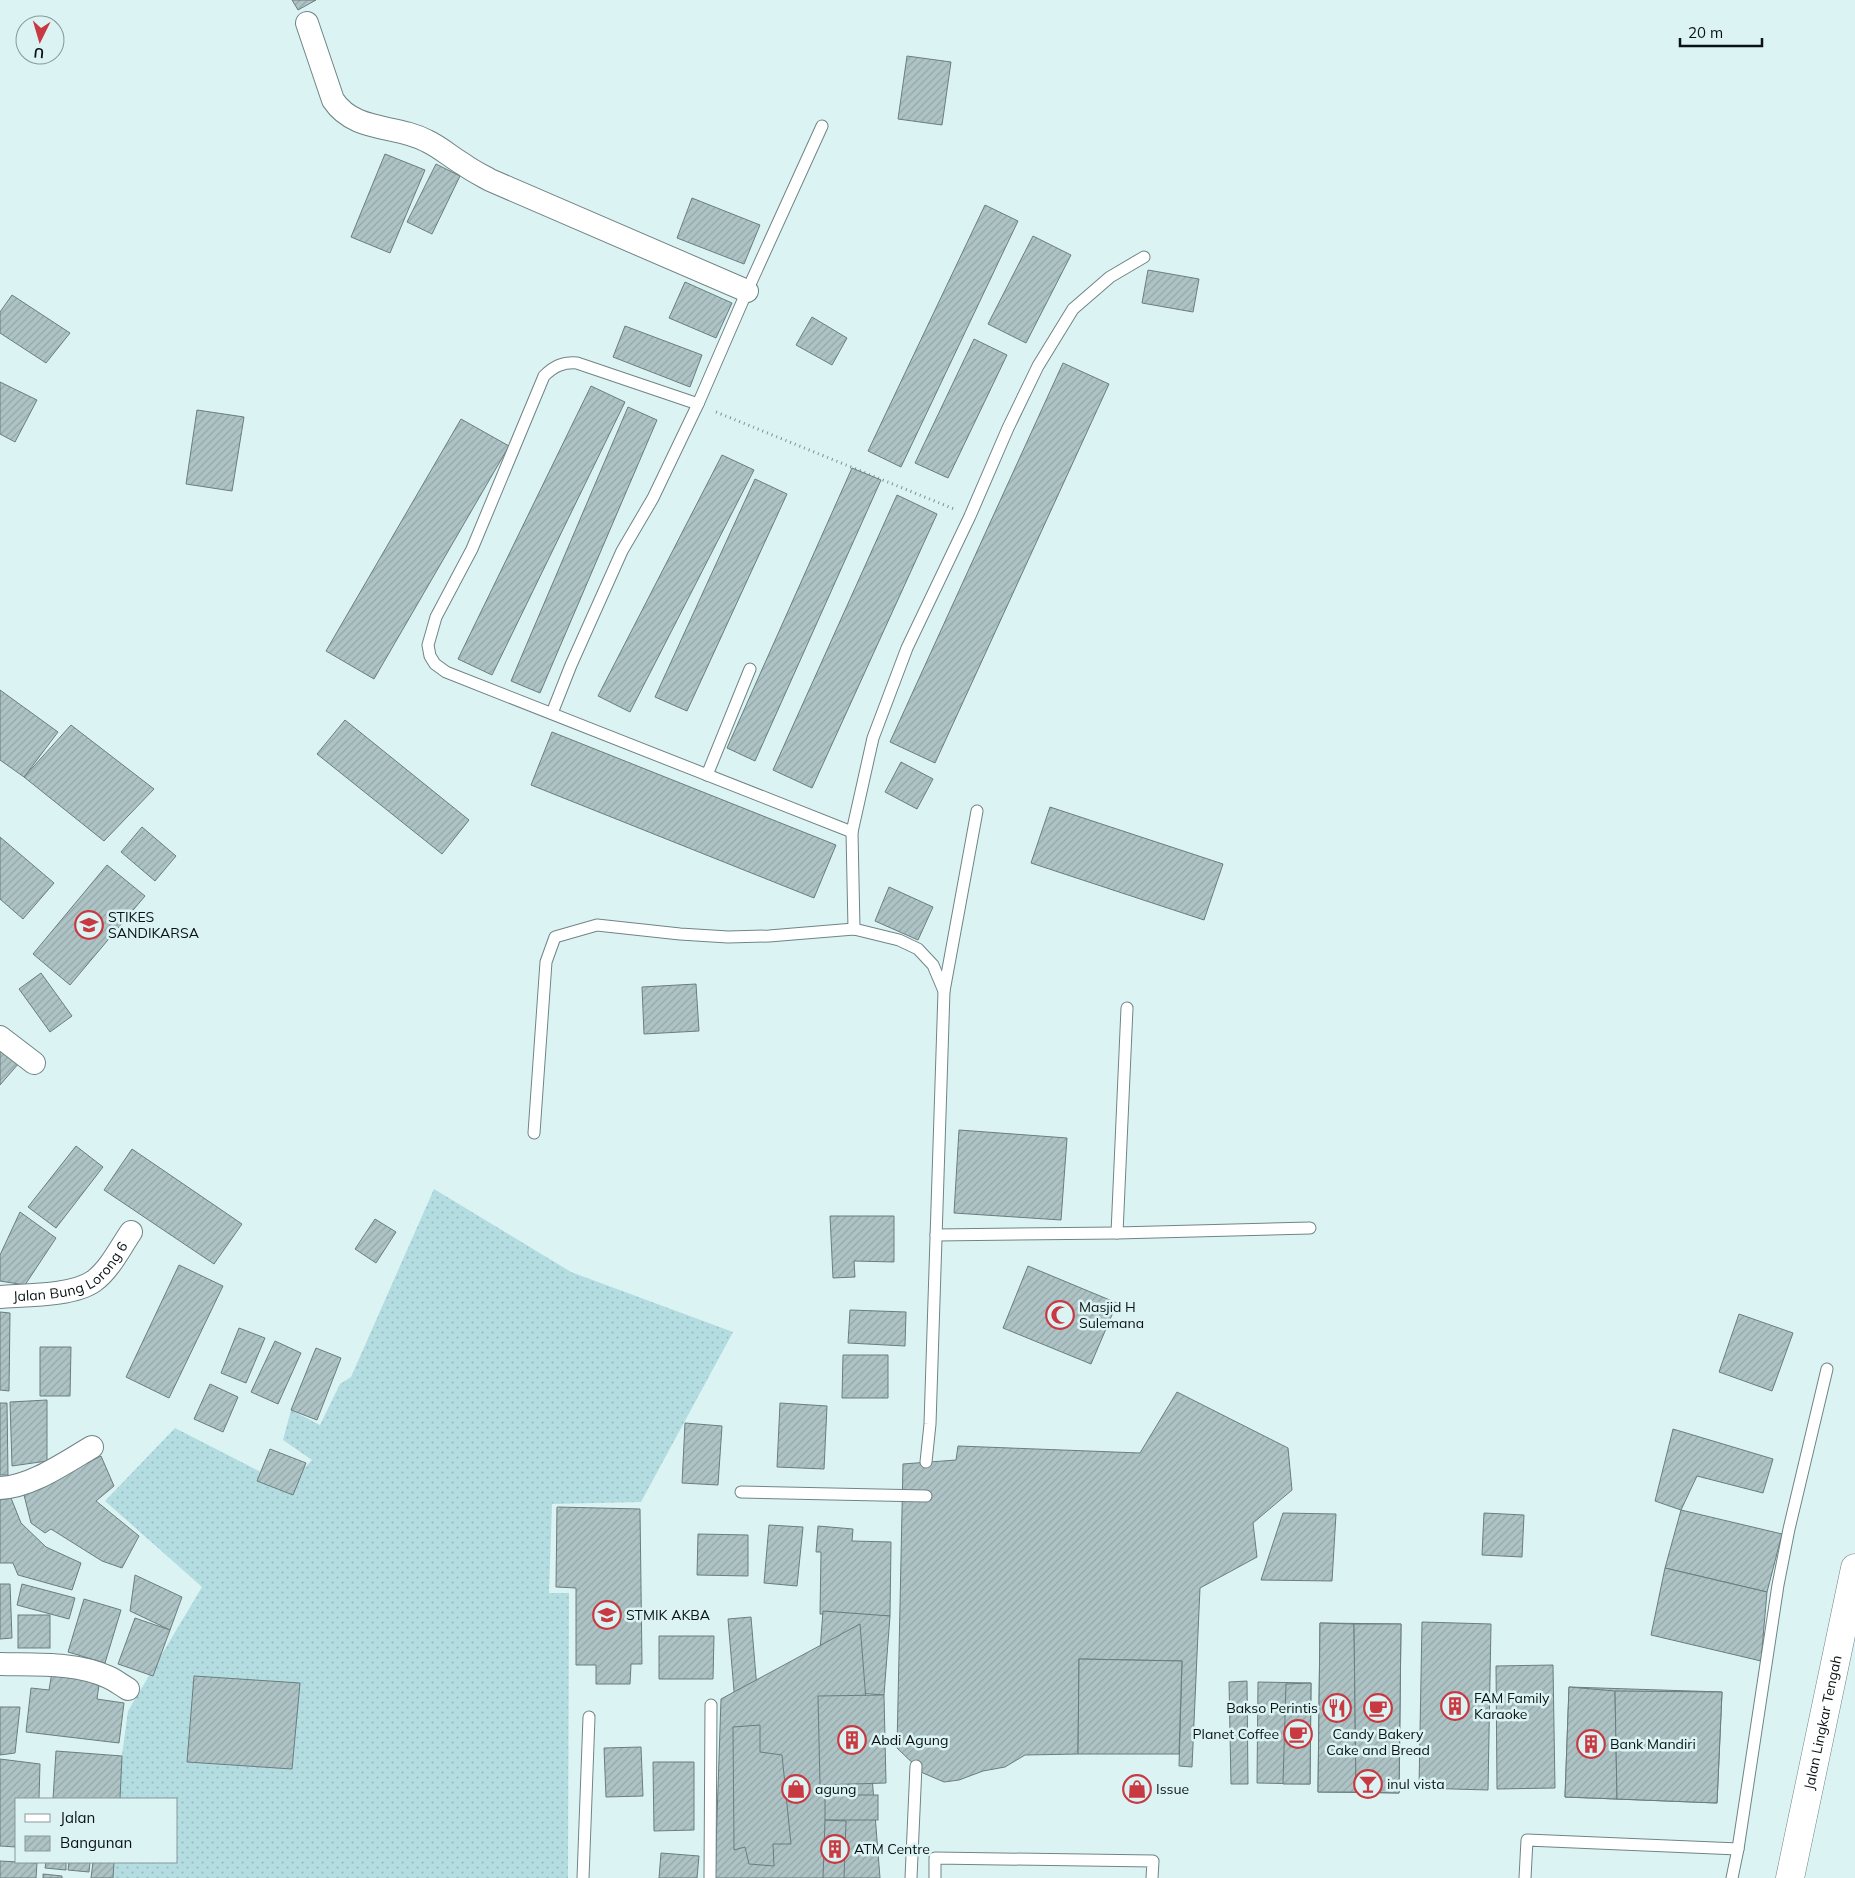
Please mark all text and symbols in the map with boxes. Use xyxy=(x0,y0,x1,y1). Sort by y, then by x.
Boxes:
north arrow xyxy=(15,15,65,65)
scale bar xyxy=(1680,15,1762,47)
text: 20 m xyxy=(1688,23,1723,42)
text: U xyxy=(33,44,45,62)
place label: STIKES SANDIKARSA xyxy=(108,908,200,942)
school or university icon: STIKES SANDIKARSA xyxy=(74,910,104,940)
street label: Jalan Bung Lorong 6 xyxy=(12,1238,132,1305)
place label: Masjid H Sulemana xyxy=(1079,1298,1144,1332)
mosque icon: Masjid H Sulemana xyxy=(1045,1300,1075,1330)
school or university icon: STMIK AKBA xyxy=(592,1600,622,1630)
place label: STMIK AKBA xyxy=(626,1606,711,1624)
street label: Jalan Lingkar Tengah xyxy=(1800,1654,1845,1791)
place label: FAM Family Karaoke xyxy=(1474,1689,1550,1723)
building icon: FAM Family Karaoke xyxy=(1440,1691,1470,1721)
restaurant icon: Bakso Perintis xyxy=(1322,1693,1352,1723)
cafe icon: Candy Bakery Cake and Bread xyxy=(1363,1693,1393,1723)
place label: Bakso Perintis xyxy=(1226,1699,1318,1717)
cafe icon: Planet Coffee xyxy=(1283,1719,1313,1749)
building icon: Abdi Agung xyxy=(837,1725,867,1755)
place label: Planet Coffee xyxy=(1193,1725,1279,1743)
place label: Candy Bakery Cake and Bread xyxy=(1326,1725,1430,1759)
building icon: Bank Mandiri xyxy=(1576,1729,1606,1759)
place label: Abdi Agung xyxy=(871,1731,948,1749)
place label: Bank Mandiri xyxy=(1610,1735,1696,1753)
bar icon: inul vista xyxy=(1353,1769,1383,1799)
shop icon: agung xyxy=(781,1774,811,1804)
shop icon: Issue xyxy=(1122,1774,1152,1804)
place label: inul vista xyxy=(1387,1775,1445,1793)
place label: agung xyxy=(815,1780,857,1798)
place label: Issue xyxy=(1156,1780,1189,1798)
legend xyxy=(15,1798,178,1863)
text: Jalan xyxy=(60,1808,95,1827)
text: Bangunan xyxy=(60,1833,132,1852)
building icon: ATM Centre xyxy=(820,1834,850,1864)
place label: ATM Centre xyxy=(854,1840,930,1858)

